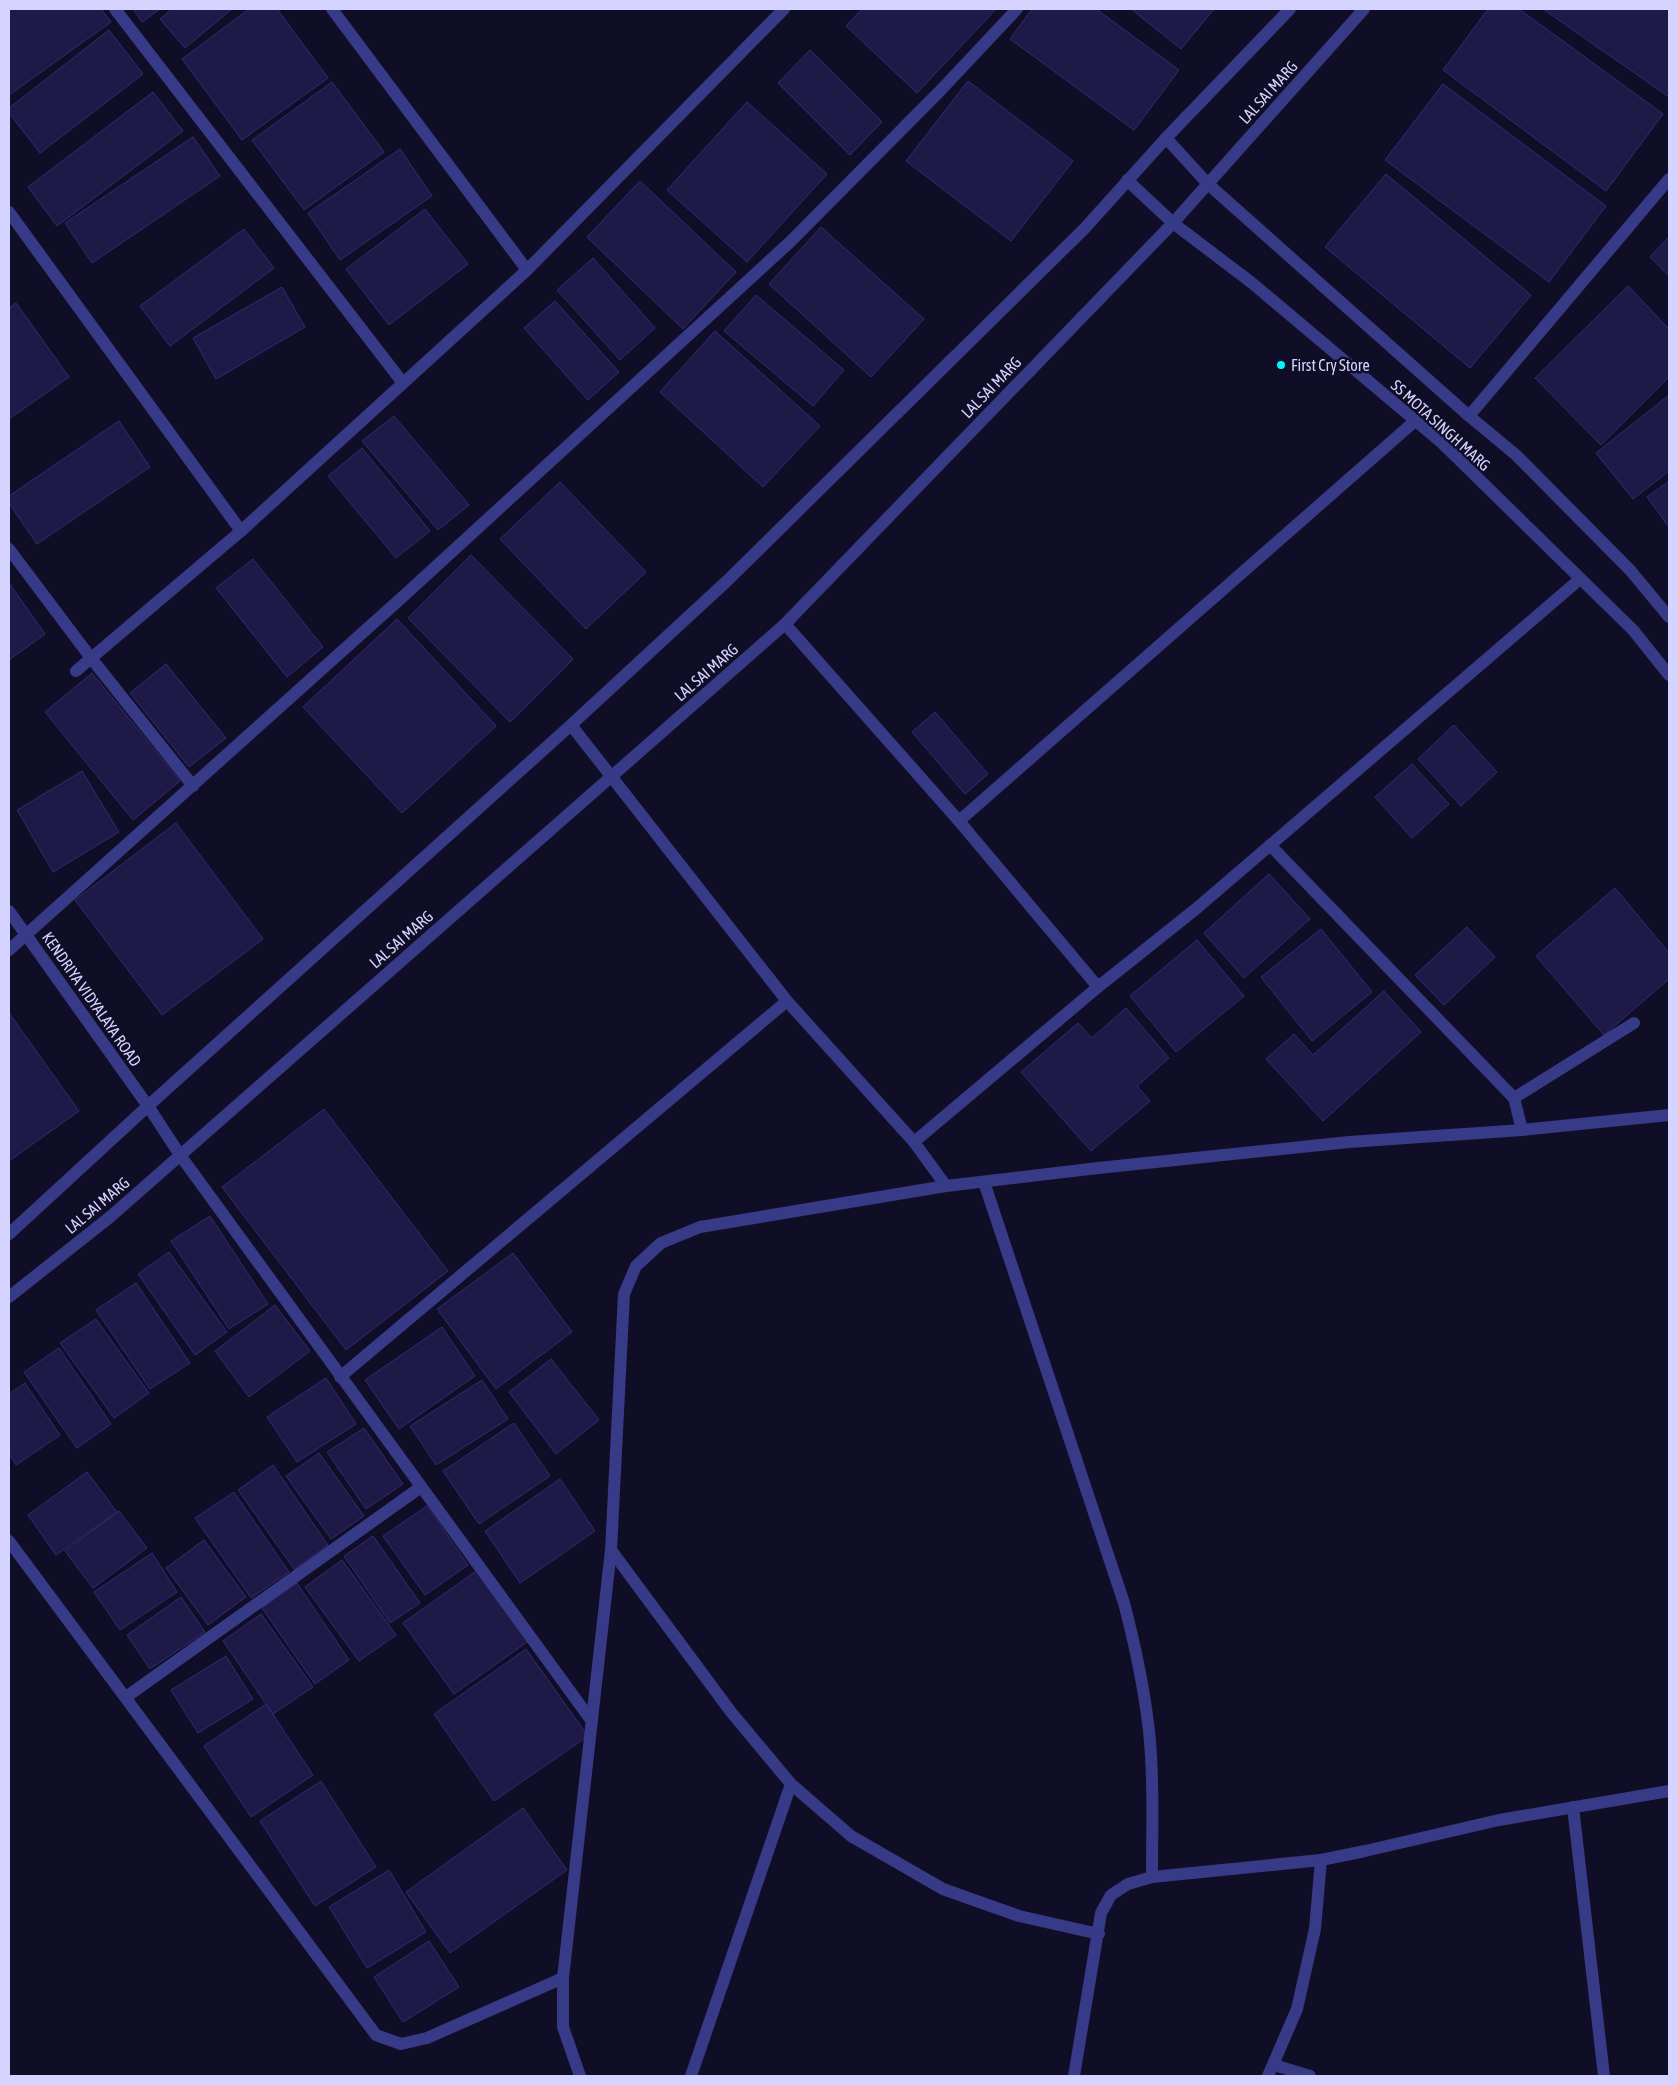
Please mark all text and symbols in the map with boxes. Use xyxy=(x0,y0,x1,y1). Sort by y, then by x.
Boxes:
street label: LAL SAI MARG xyxy=(1235,57,1301,127)
street label: LAL SAI MARG xyxy=(957,353,1025,421)
place label: First Cry Store xyxy=(1291,356,1370,375)
marker: First Cry Store xyxy=(1275,359,1287,371)
street label: SS MOTA SINGH MARG xyxy=(1388,376,1494,474)
street label: LAL SAI MARG xyxy=(671,640,741,704)
street label: LAL SAI MARG xyxy=(366,907,436,971)
street label: KENDRIYA VIDYALAYA ROAD xyxy=(39,928,145,1070)
street label: LAL SAI MARG xyxy=(61,1173,133,1237)

